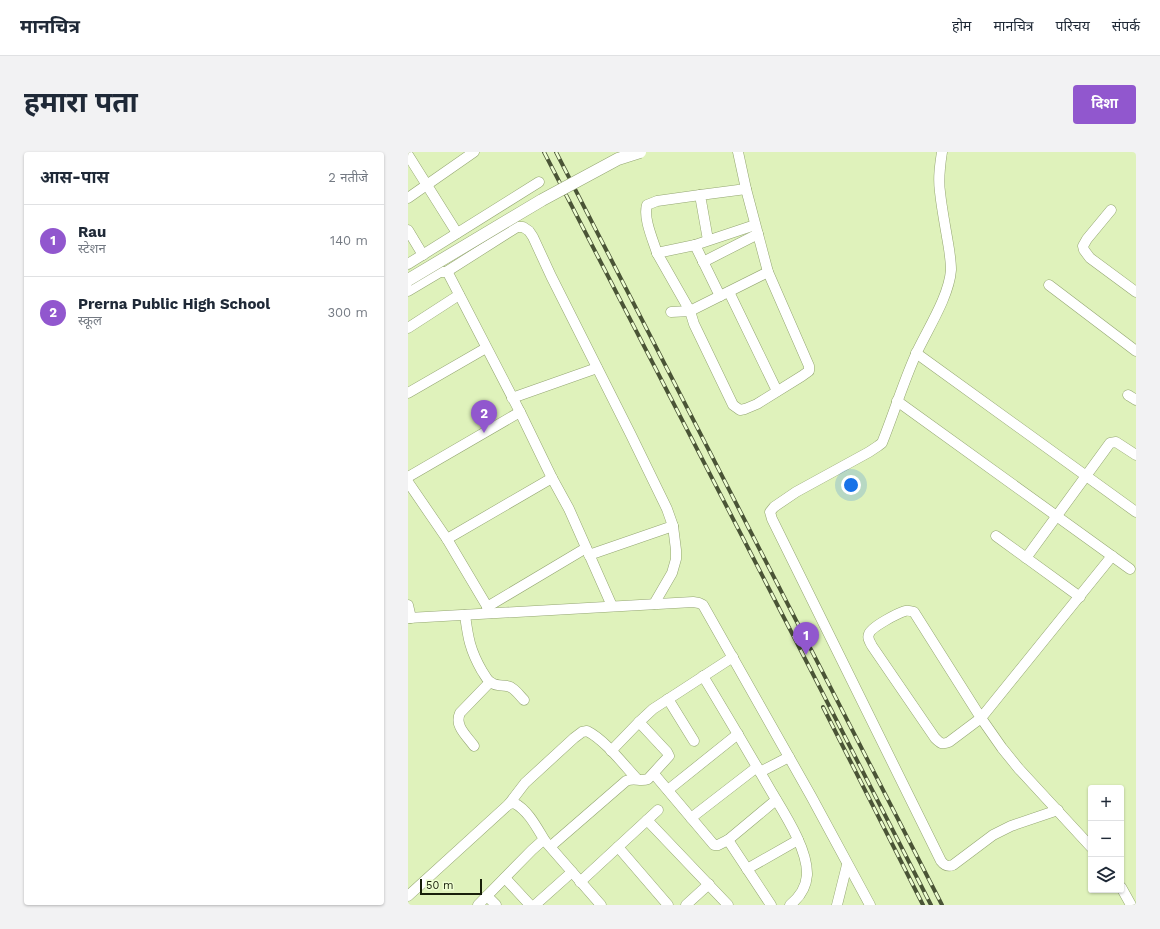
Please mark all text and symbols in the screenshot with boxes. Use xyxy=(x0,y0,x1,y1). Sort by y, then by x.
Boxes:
text: मानचित्र xyxy=(20,15,80,38)
text: होम xyxy=(952,18,971,34)
text: मानचित्र xyxy=(993,18,1034,34)
text: परिचय xyxy=(1056,18,1090,34)
text: संपर्क xyxy=(1112,18,1140,34)
button: दिशा xyxy=(1073,85,1136,124)
text: हमारा पता xyxy=(24,86,138,119)
text: आस-पास xyxy=(40,167,109,187)
text: 2 नतीजे xyxy=(328,170,368,185)
text: Rau xyxy=(78,223,106,241)
text: 1 xyxy=(50,233,56,248)
text: 140 m xyxy=(330,233,368,248)
text: स्टेशन xyxy=(78,241,106,256)
text: Prerna Public High School xyxy=(78,295,270,313)
text: 2 xyxy=(49,305,57,320)
text: 300 m xyxy=(327,305,368,320)
text: स्कूल xyxy=(78,313,102,328)
pin: 2 xyxy=(471,400,497,433)
your location xyxy=(841,475,861,495)
pin: 1 xyxy=(793,622,819,655)
map controls xyxy=(1088,785,1124,893)
button: + xyxy=(1088,785,1124,821)
button: − xyxy=(1088,821,1124,857)
button: layers xyxy=(1088,857,1124,893)
scale bar xyxy=(420,877,482,896)
text: 50 m xyxy=(426,879,453,892)

